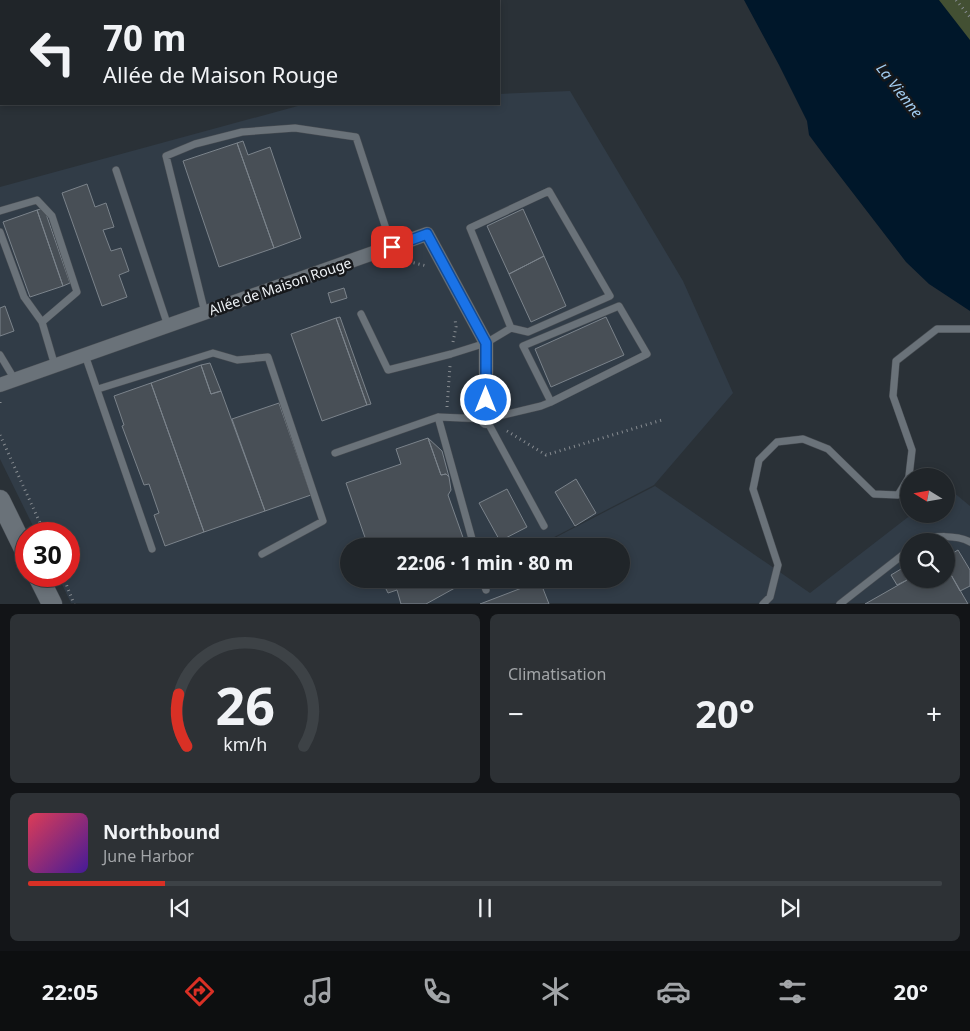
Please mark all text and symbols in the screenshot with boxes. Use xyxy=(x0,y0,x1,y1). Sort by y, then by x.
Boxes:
text: 70 m xyxy=(103,14,186,61)
icon: left xyxy=(20,20,85,85)
text: Allée de Maison Rouge xyxy=(103,59,338,89)
water label: La Vienne xyxy=(872,59,928,122)
pin xyxy=(371,226,413,268)
icon: arrive xyxy=(378,233,406,261)
street label: Allée de Maison Rouge xyxy=(206,253,354,319)
position arrow xyxy=(459,373,511,425)
north arrow xyxy=(900,468,955,522)
map controls xyxy=(900,468,955,588)
speed limit sign: 30 xyxy=(15,522,80,587)
button: search xyxy=(900,533,955,588)
text: 22:06 · 1 min · 80 m xyxy=(397,550,573,576)
text: Climatisation xyxy=(508,663,606,685)
text: 26 xyxy=(215,669,275,740)
text: 20° xyxy=(695,687,755,739)
text: − xyxy=(508,694,524,732)
text: + xyxy=(926,694,942,732)
text: km/h xyxy=(223,732,267,756)
text: Northbound xyxy=(103,819,220,845)
text: June Harbor xyxy=(103,845,194,867)
icon: previous xyxy=(166,894,194,922)
icon: pause xyxy=(471,894,499,922)
icon: next xyxy=(776,894,804,922)
icon: directions xyxy=(182,974,217,1009)
icon: music xyxy=(301,974,336,1009)
icon: phone xyxy=(419,974,454,1009)
icon: climate xyxy=(538,974,573,1009)
icon: car xyxy=(656,974,691,1009)
icon: filters xyxy=(775,974,810,1009)
text: 22:05 xyxy=(42,976,98,1006)
text: 20° xyxy=(894,976,928,1006)

